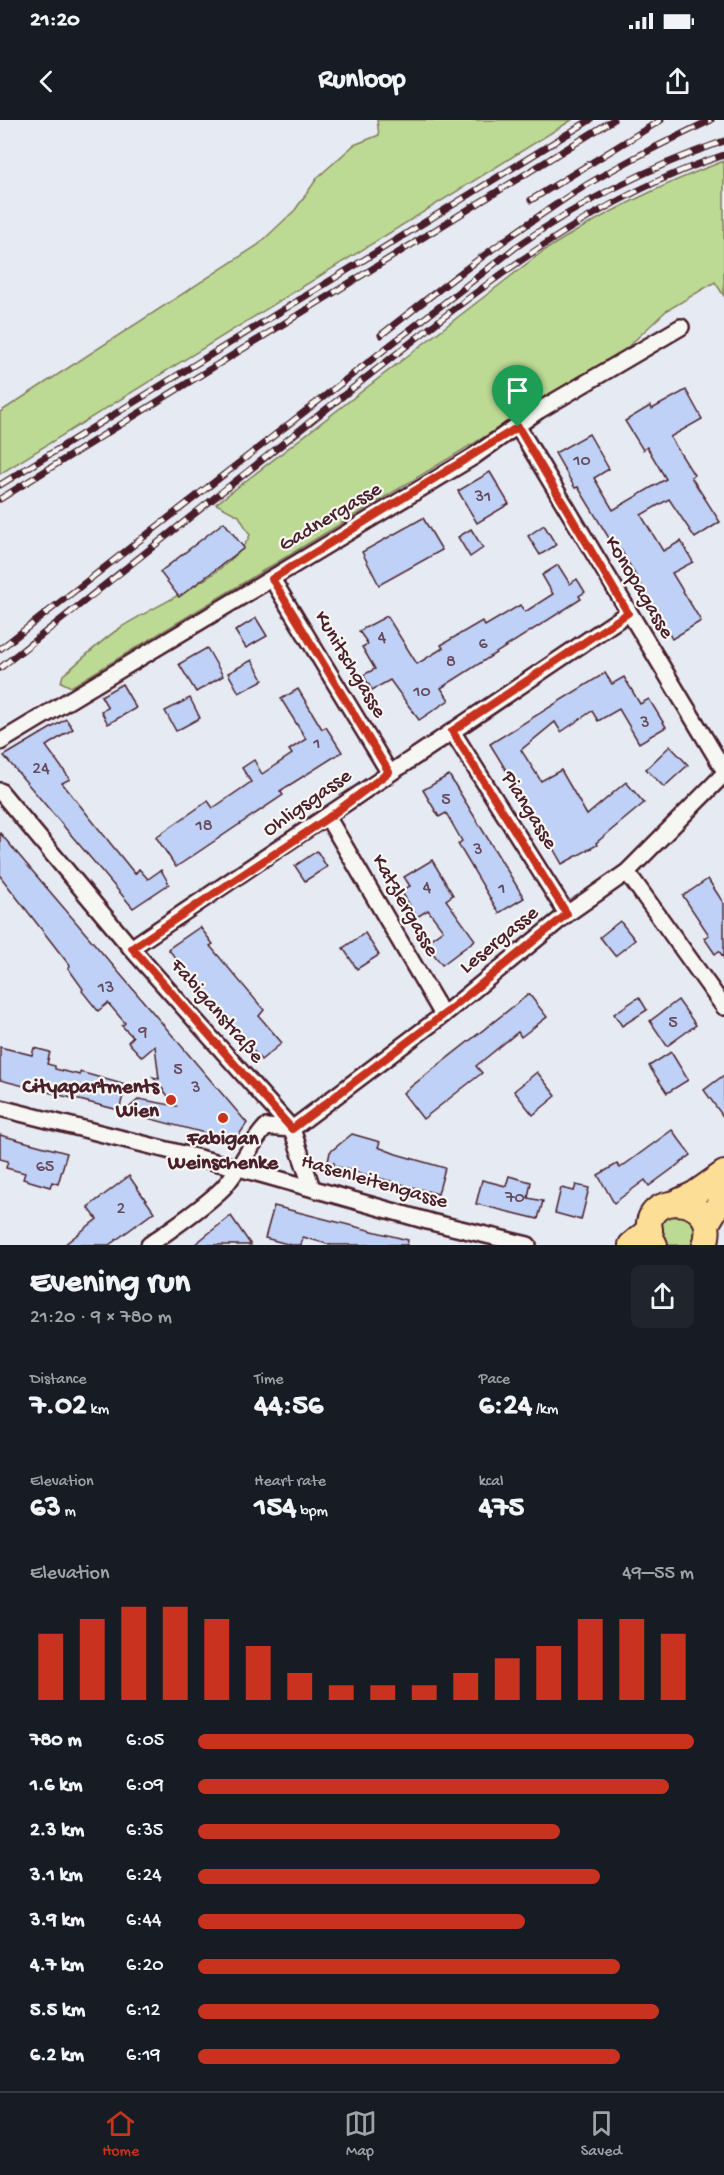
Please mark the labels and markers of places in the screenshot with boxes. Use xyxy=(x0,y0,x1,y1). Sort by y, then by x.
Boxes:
pin xyxy=(492,365,543,427)
place label: Cityapartments Wien xyxy=(21,1076,160,1125)
marker: Cityapartments Wien xyxy=(164,1093,178,1107)
marker: Fabigan Weinschenke xyxy=(216,1111,230,1125)
place label: Fabigan Weinschenke xyxy=(167,1128,279,1177)

